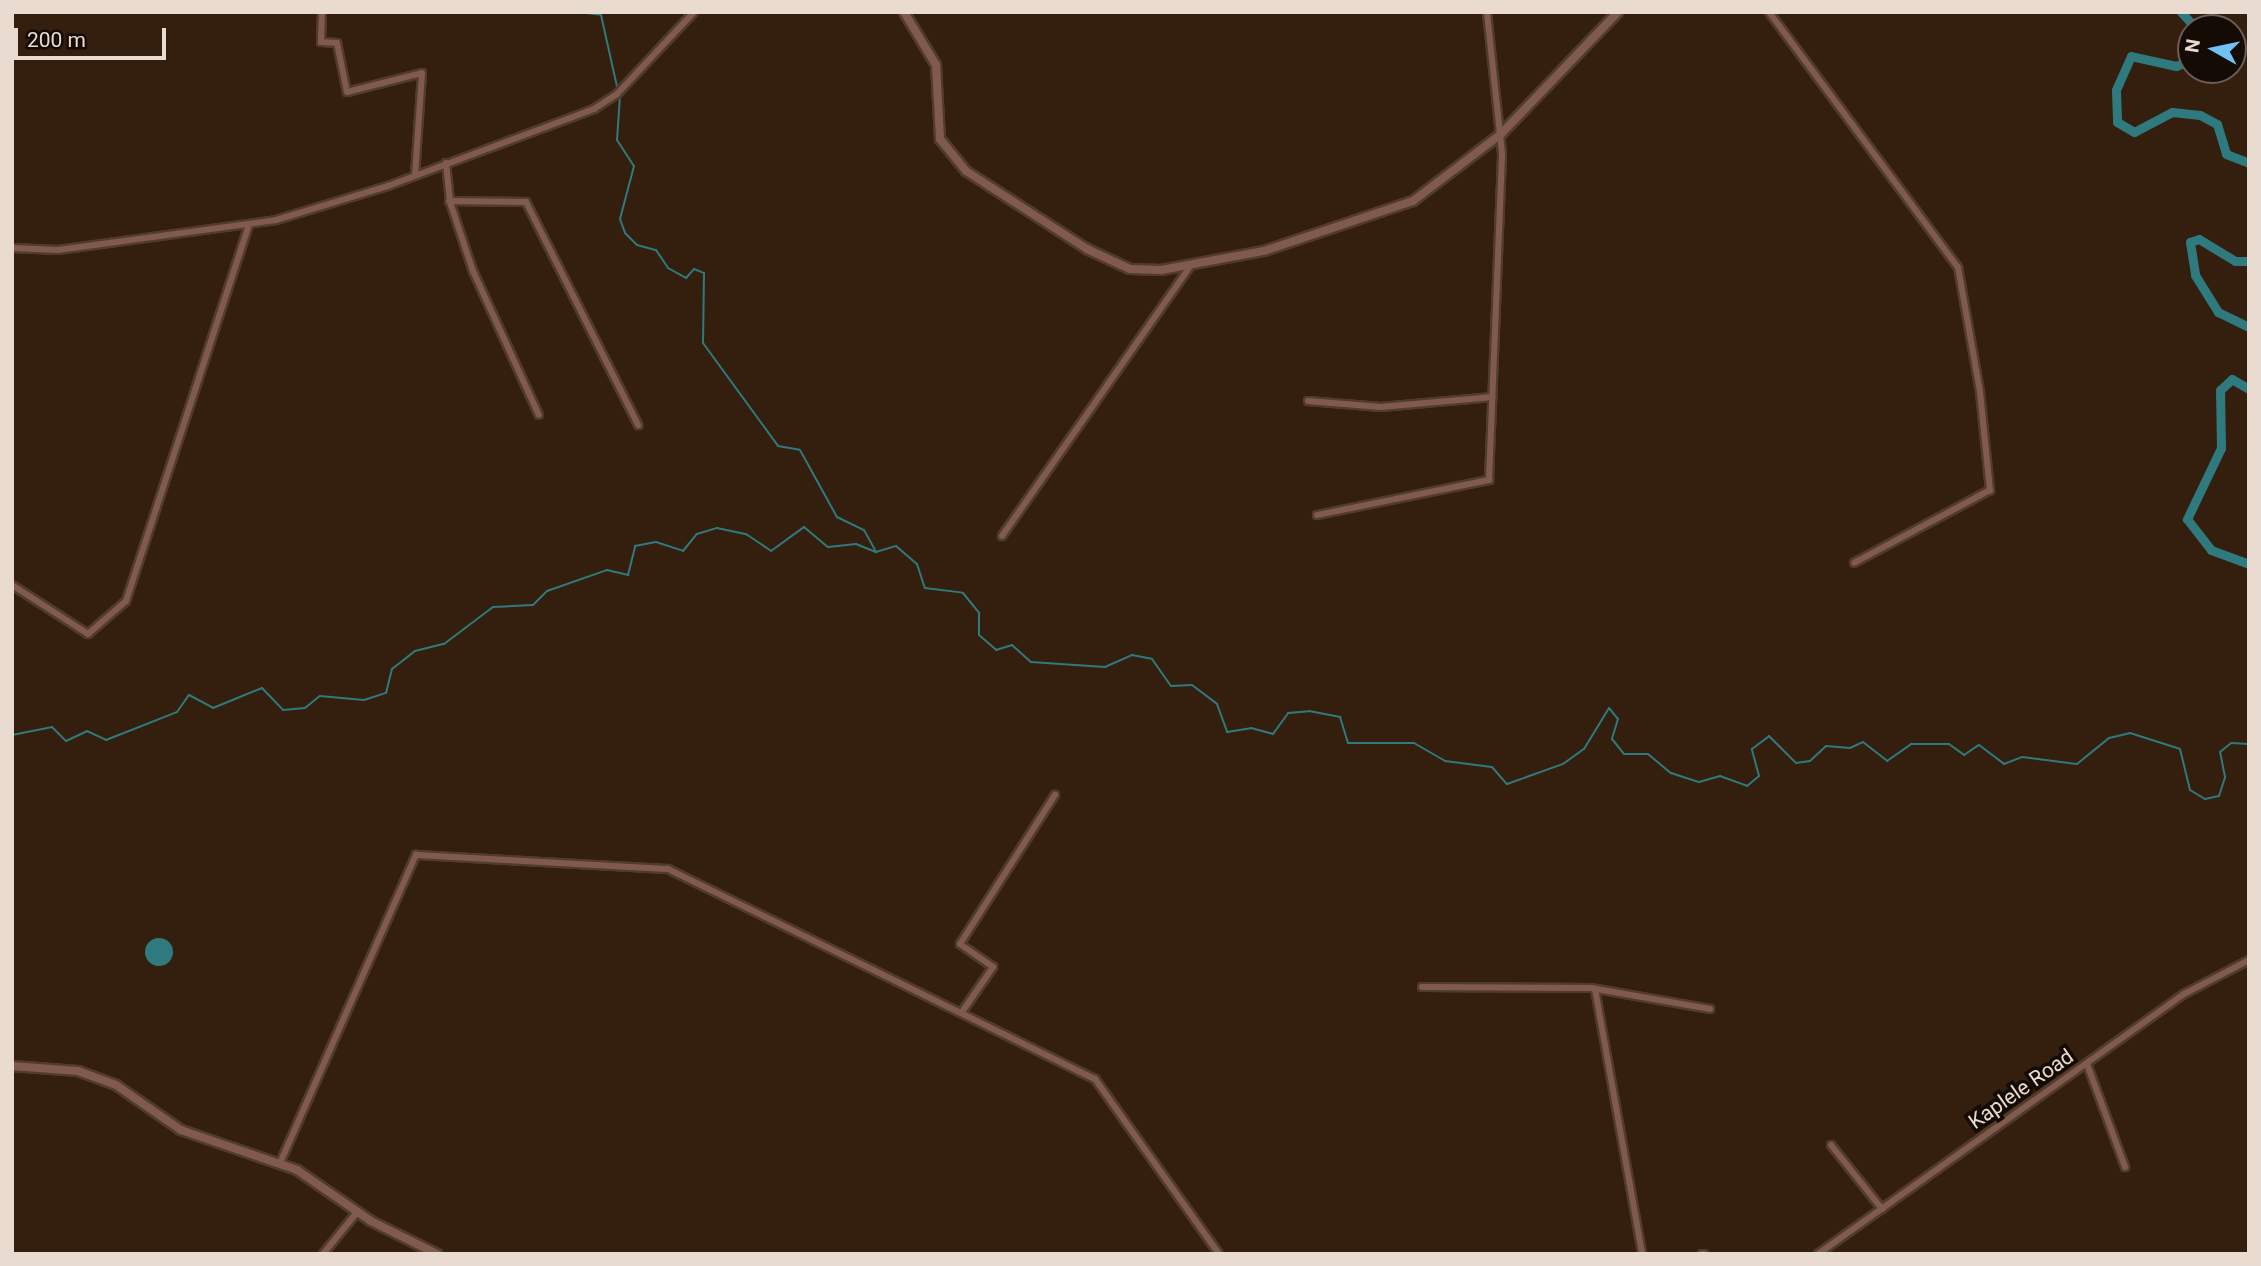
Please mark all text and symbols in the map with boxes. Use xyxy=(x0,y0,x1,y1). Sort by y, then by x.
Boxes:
scale bar xyxy=(18,14,170,58)
north arrow xyxy=(2177,14,2247,84)
text: 200 m xyxy=(27,28,86,52)
text: N xyxy=(2180,38,2205,54)
street label: Kaplele Road xyxy=(1964,1044,2078,1134)

